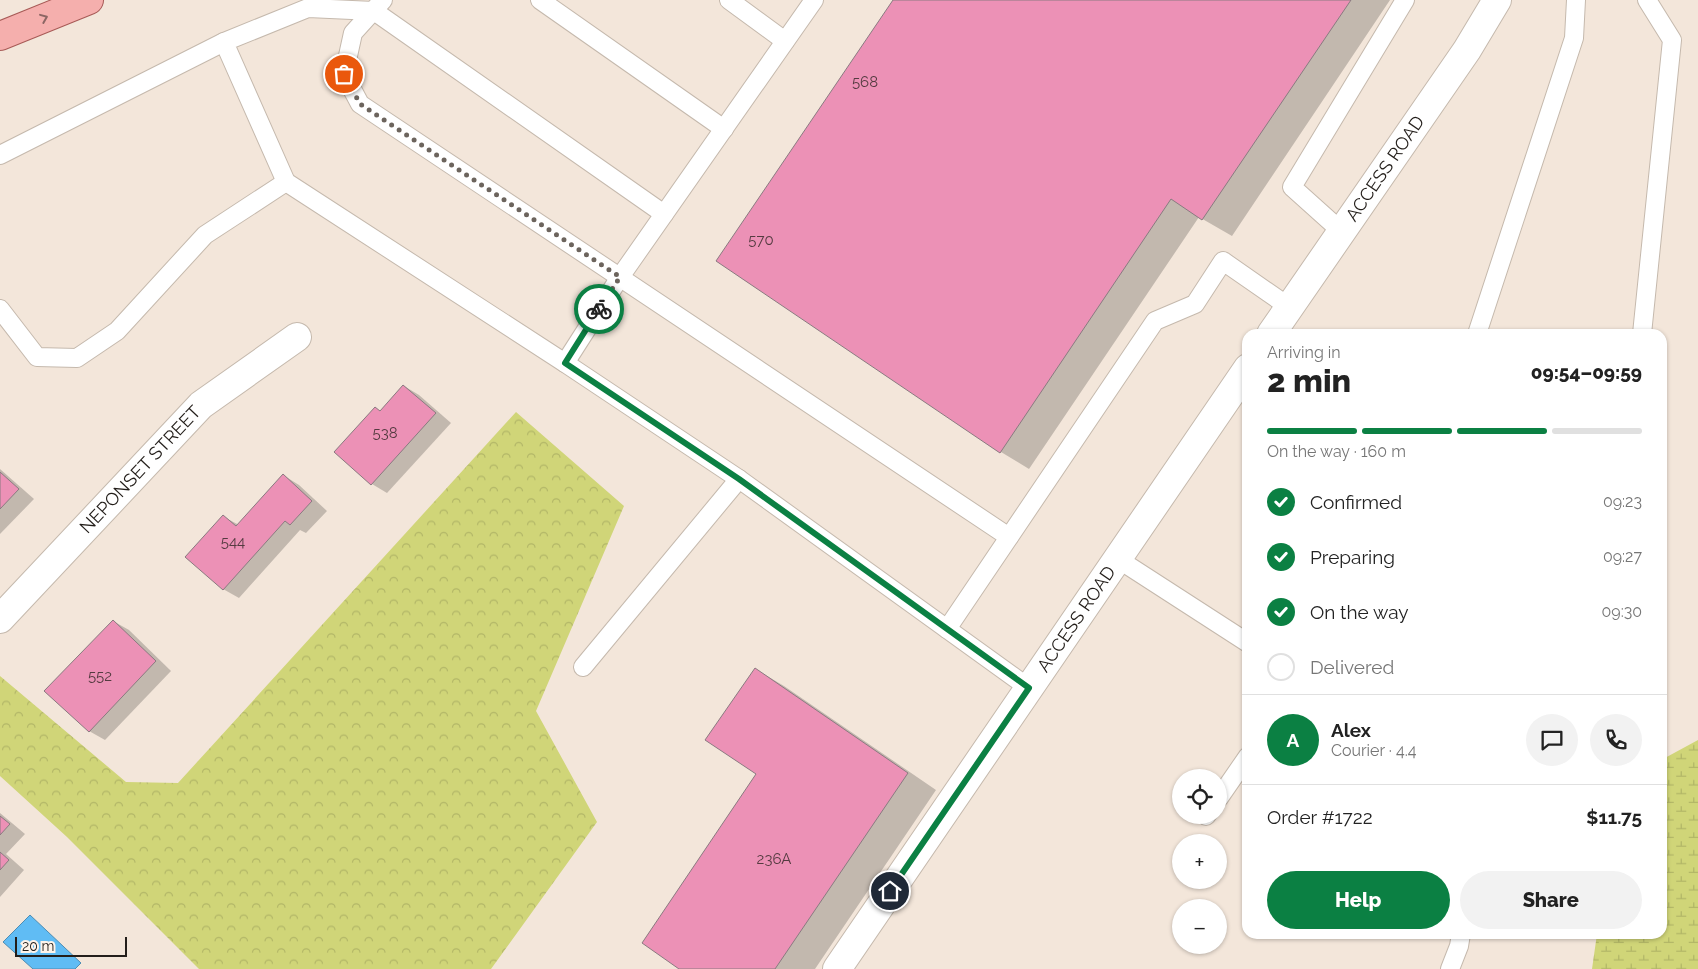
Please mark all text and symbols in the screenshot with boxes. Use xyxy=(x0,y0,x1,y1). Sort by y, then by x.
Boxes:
one-way arrow xyxy=(39,14,48,24)
pin xyxy=(323,53,365,95)
icon: bag xyxy=(330,60,358,88)
house number: 568 xyxy=(852,73,878,91)
street label: ACCESS ROAD xyxy=(1341,111,1429,225)
house number: 570 xyxy=(748,231,774,249)
courier xyxy=(574,284,624,334)
icon: bike xyxy=(585,295,613,323)
text: Arriving in xyxy=(1267,343,1341,362)
text: 09:54–09:59 xyxy=(1531,361,1642,383)
text: 2 min xyxy=(1267,362,1351,399)
street label: NEPONSET STREET xyxy=(75,401,205,537)
house number: 538 xyxy=(372,424,398,442)
text: On the way · 160 m xyxy=(1267,442,1406,461)
icon: check xyxy=(1267,488,1295,516)
text: Confirmed xyxy=(1310,491,1402,513)
text: 09:23 xyxy=(1603,492,1642,511)
house number: 544 xyxy=(221,533,245,551)
icon: check xyxy=(1267,543,1295,571)
text: Preparing xyxy=(1310,546,1395,568)
text: 09:27 xyxy=(1603,547,1642,566)
street label: ACCESS ROAD xyxy=(1032,562,1120,676)
icon: check xyxy=(1267,598,1295,626)
text: On the way xyxy=(1310,601,1409,623)
text: 09:30 xyxy=(1601,602,1642,621)
text: Delivered xyxy=(1310,656,1394,678)
house number: 552 xyxy=(88,667,112,685)
button: chat xyxy=(1526,714,1578,766)
button: phone xyxy=(1590,714,1642,766)
text: Alex xyxy=(1331,719,1371,741)
text: A xyxy=(1287,729,1299,751)
text: Courier · 4.4 xyxy=(1331,741,1416,760)
map controls xyxy=(1172,769,1227,954)
button: locate xyxy=(1172,769,1227,824)
text: Order #1722 xyxy=(1267,806,1373,828)
text: $11.75 xyxy=(1586,806,1642,828)
button: + xyxy=(1172,834,1227,889)
house number: 236A xyxy=(757,850,791,868)
pin xyxy=(869,870,911,912)
button: Help xyxy=(1267,871,1450,929)
button: Share xyxy=(1460,871,1642,929)
icon: home xyxy=(876,877,904,905)
button: − xyxy=(1172,899,1227,954)
scale bar xyxy=(15,934,128,957)
text: 20 m xyxy=(22,938,54,954)

